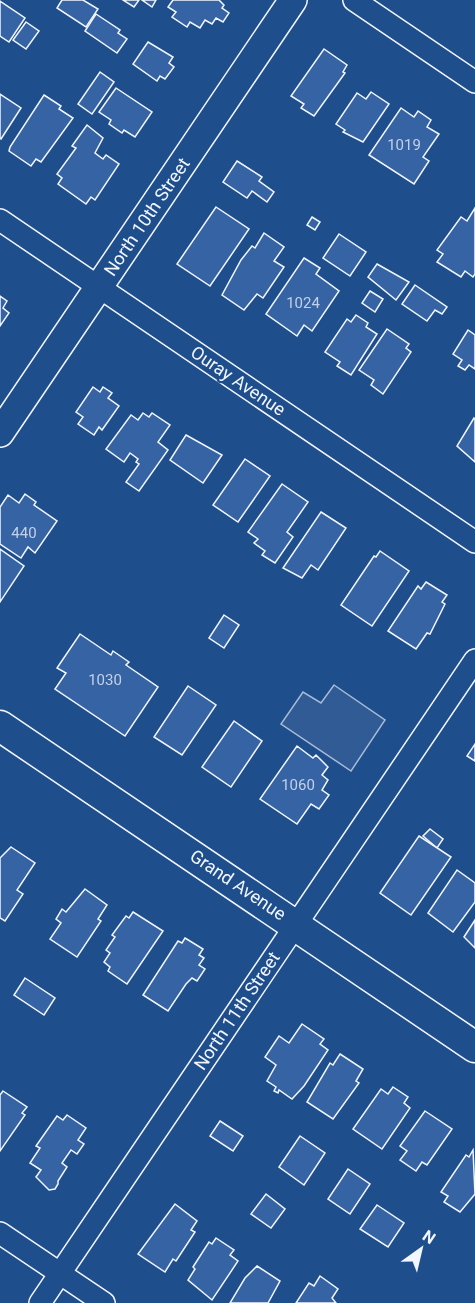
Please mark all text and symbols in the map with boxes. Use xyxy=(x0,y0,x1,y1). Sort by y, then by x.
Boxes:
house number: 1019 xyxy=(387,136,421,154)
street label: North 10th Street xyxy=(99,154,194,280)
house number: 1024 xyxy=(286,294,320,312)
street label: Ouray Avenue xyxy=(187,341,290,420)
house number: 440 xyxy=(11,524,37,542)
house number: 1030 xyxy=(88,671,122,689)
house number: 1060 xyxy=(281,776,315,794)
street label: Grand Avenue xyxy=(186,845,290,924)
street label: North 11th Street xyxy=(189,948,284,1074)
north arrow xyxy=(391,1219,451,1279)
text: N xyxy=(419,1226,439,1248)

